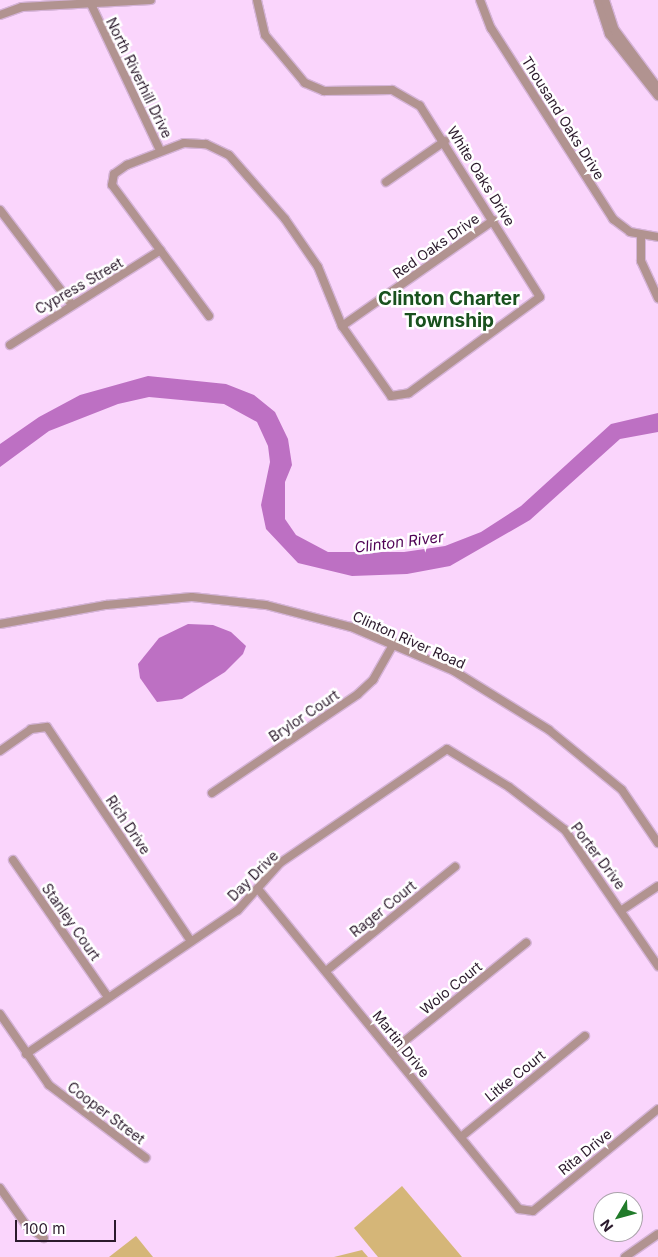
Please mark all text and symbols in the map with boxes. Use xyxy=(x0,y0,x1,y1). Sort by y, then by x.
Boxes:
street label: North Riverhill Drive xyxy=(103,15,175,141)
street label: Thousand Oaks Drive xyxy=(518,53,608,183)
street label: White Oaks Drive xyxy=(444,123,518,229)
street label: Red Oaks Drive xyxy=(389,210,483,282)
street label: Cypress Street xyxy=(32,254,126,318)
district label: Clinton Charter Township xyxy=(378,288,520,332)
water label: Clinton River xyxy=(353,528,445,556)
street label: Clinton River Road xyxy=(350,608,468,672)
street label: Brylor Court xyxy=(266,687,342,745)
street label: Rich Drive xyxy=(102,792,154,858)
street label: Porter Drive xyxy=(567,819,629,893)
street label: Day Drive xyxy=(224,847,282,905)
street label: Rager Court xyxy=(347,877,419,941)
street label: Stanley Court xyxy=(38,880,104,964)
street label: Wolo Court xyxy=(417,958,485,1018)
street label: Martin Drive xyxy=(369,1007,433,1081)
street label: Litke Court xyxy=(482,1047,548,1105)
street label: Cooper Street xyxy=(64,1078,148,1148)
street label: Rita Drive xyxy=(555,1125,615,1179)
north arrow xyxy=(593,1192,643,1242)
scale bar xyxy=(18,1210,119,1242)
text: N xyxy=(596,1216,616,1235)
text: 100 m xyxy=(23,1219,65,1238)

